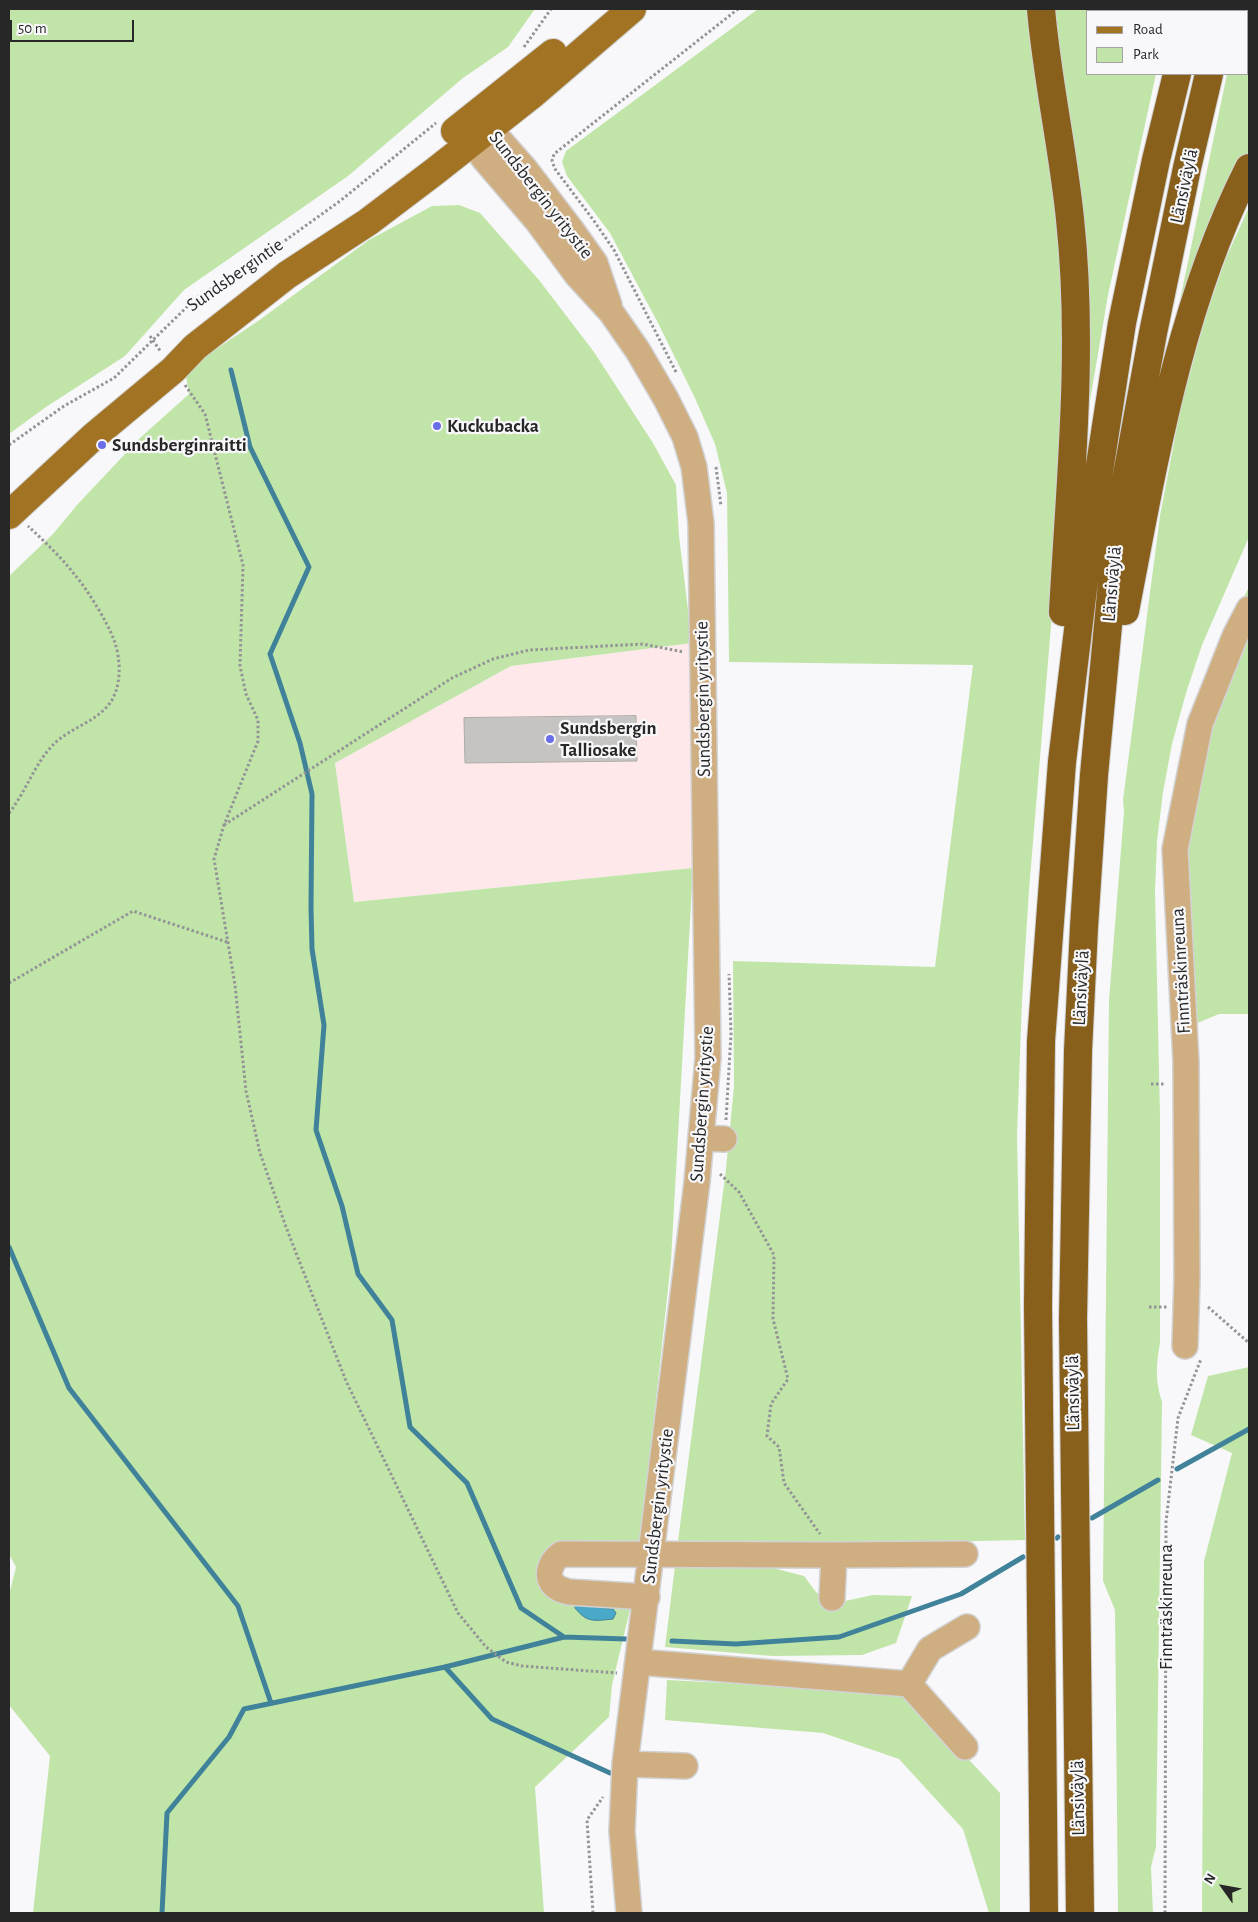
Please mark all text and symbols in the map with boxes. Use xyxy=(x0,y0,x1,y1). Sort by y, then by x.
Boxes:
scale bar xyxy=(12,10,136,42)
legend xyxy=(1086,10,1248,75)
text: 50 m xyxy=(18,21,47,36)
text: Road xyxy=(1133,22,1163,37)
text: Park xyxy=(1133,47,1159,62)
street label: Sundsbergin yritystie xyxy=(484,126,598,264)
street label: Länsiväylä xyxy=(1165,147,1203,225)
street label: Sundsbergintie xyxy=(182,233,288,317)
place label: Kuckubacka xyxy=(447,415,539,437)
marker: Kuckubacka xyxy=(431,420,443,432)
place label: Sundsberginraitti xyxy=(112,434,247,456)
marker: Sundsberginraitti xyxy=(96,439,108,451)
street label: Länsiväylä xyxy=(1097,545,1127,623)
street label: Sundsbergin yritystie xyxy=(690,621,716,777)
place label: Sundsbergin Talliosake xyxy=(560,717,657,761)
marker: Sundsbergin Talliosake xyxy=(544,733,556,745)
street label: Finnträskinreuna xyxy=(1166,908,1196,1034)
street label: Länsiväylä xyxy=(1068,950,1094,1026)
street label: Sundsbergin yritystie xyxy=(685,1025,719,1183)
street label: Länsiväylä xyxy=(1061,1355,1085,1431)
street label: Sundsbergin yritystie xyxy=(637,1427,679,1585)
street label: Finnträskinreuna xyxy=(1155,1544,1177,1670)
street label: Länsiväylä xyxy=(1066,1760,1090,1836)
north arrow xyxy=(1198,1862,1248,1912)
text: N xyxy=(1202,1871,1219,1887)

